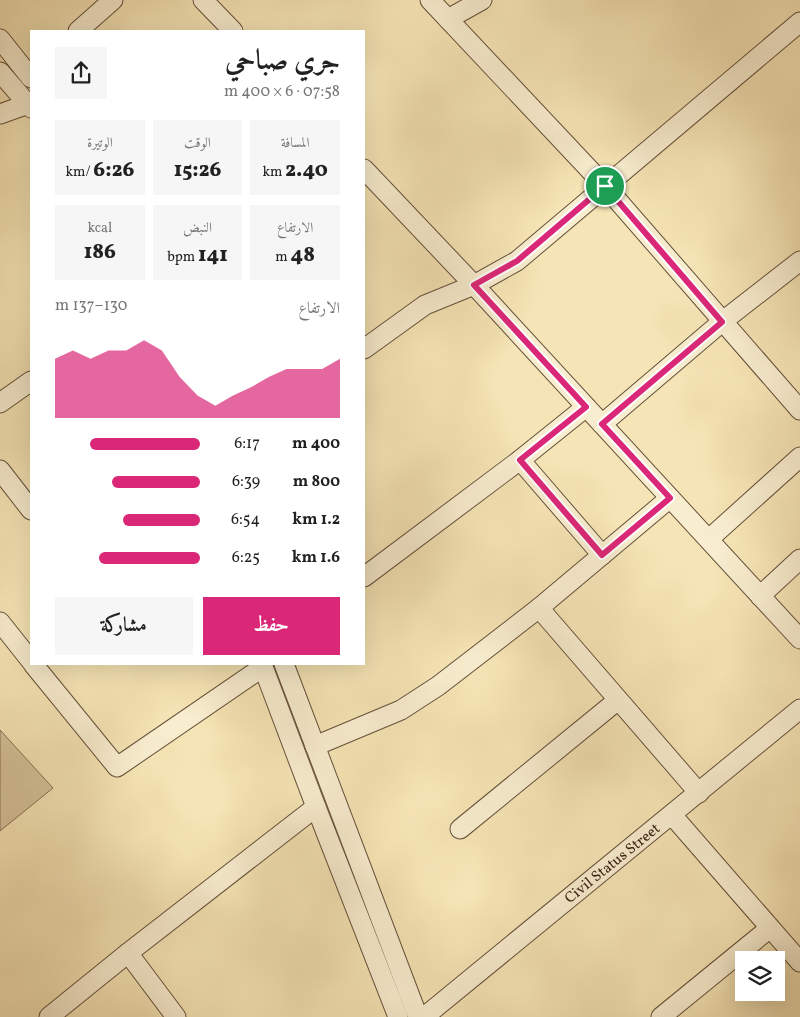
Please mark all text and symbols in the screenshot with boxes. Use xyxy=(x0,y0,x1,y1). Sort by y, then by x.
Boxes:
text: جري صباحي xyxy=(225,42,340,81)
button: share xyxy=(55,47,107,99)
text: 07:58 · 6 × 400 m xyxy=(224,81,340,103)
text: الوتيرة xyxy=(87,134,113,153)
text: الوقت xyxy=(184,134,211,153)
text: المسافة xyxy=(281,134,309,153)
text: 6:26 xyxy=(93,156,134,185)
text: 15:26 xyxy=(174,156,221,185)
text: 2.40 xyxy=(285,156,328,185)
text: /km xyxy=(65,163,93,182)
text: km xyxy=(262,163,285,182)
pin xyxy=(584,165,626,207)
icon: arrive xyxy=(591,172,619,200)
text: kcal xyxy=(87,219,112,238)
text: النبض xyxy=(183,219,212,238)
text: الارتفاع xyxy=(277,219,313,238)
text: 186 xyxy=(84,238,116,267)
text: 141 xyxy=(198,241,228,270)
text: 48 xyxy=(291,241,315,270)
text: bpm xyxy=(167,248,198,267)
text: m xyxy=(275,248,291,267)
text: 130–137 m xyxy=(55,295,127,317)
text: الارتفاع xyxy=(298,298,340,320)
text: 6:17 xyxy=(234,433,260,455)
text: 400 m xyxy=(292,433,340,455)
text: 6:39 xyxy=(232,471,260,493)
text: 800 m xyxy=(293,471,340,493)
text: 6:54 xyxy=(231,509,260,531)
text: 1.2 km xyxy=(292,509,340,531)
text: 6:25 xyxy=(232,547,260,569)
text: 1.6 km xyxy=(292,547,340,569)
button: مشاركة xyxy=(55,597,193,655)
button: حفظ xyxy=(203,597,340,655)
street label: Civil Status Street xyxy=(561,819,665,909)
map controls xyxy=(735,951,785,1001)
button: layers xyxy=(735,951,785,1001)

